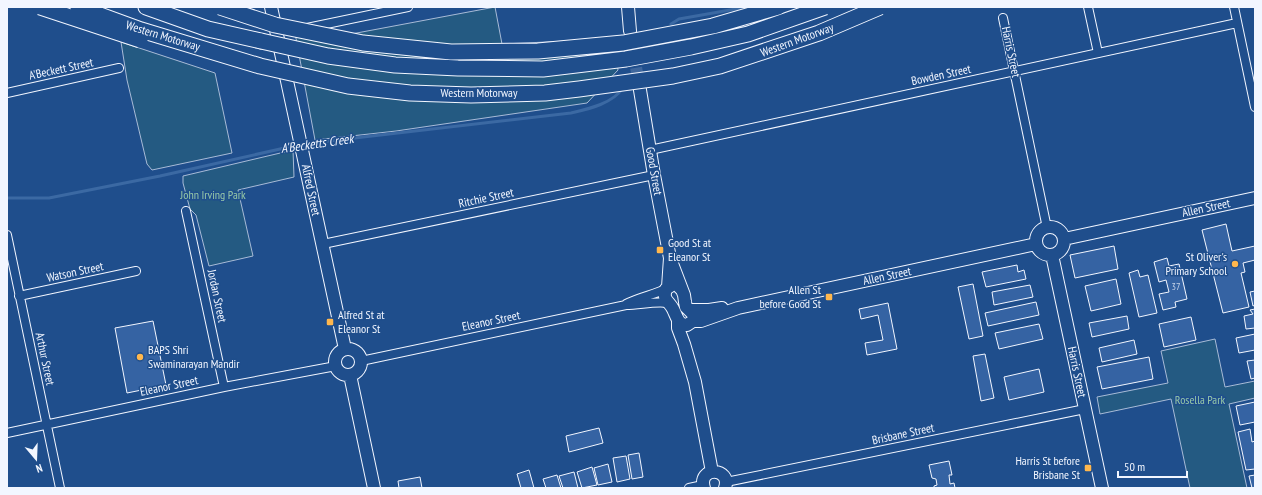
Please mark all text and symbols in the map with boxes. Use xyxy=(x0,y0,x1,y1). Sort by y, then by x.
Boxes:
street label: Western Motorway xyxy=(124,17,203,54)
street label: Western Motorway xyxy=(758,19,836,60)
street label: Harris Street xyxy=(999,25,1024,79)
street label: A'Beckett Street xyxy=(27,54,95,83)
street label: Bowden Street xyxy=(910,61,973,88)
street label: Western Motorway xyxy=(441,85,518,100)
water label: A'Becketts Creek xyxy=(280,130,356,157)
street label: Good Street xyxy=(643,146,666,197)
street label: Alfred Street xyxy=(299,163,324,218)
street label: Ritchie Street xyxy=(457,184,516,211)
park label: John Irving Park xyxy=(179,187,246,202)
street label: Allen Street xyxy=(1180,195,1232,220)
place label: Good St at Eleanor St xyxy=(668,235,712,264)
marker: Good St at Eleanor St xyxy=(655,245,665,255)
place label: St Oliver's Primary School xyxy=(1166,249,1227,278)
street label: Watson Street xyxy=(45,258,105,285)
marker: St Oliver's Primary School xyxy=(1230,259,1240,269)
street label: Allen Street xyxy=(861,263,913,288)
street label: Jordan Street xyxy=(204,267,231,325)
house number: 37 xyxy=(1172,280,1181,293)
place label: Allen St before Good St xyxy=(759,282,822,311)
marker: Allen St before Good St xyxy=(824,292,834,302)
place label: Alfred St at Eleanor St xyxy=(338,307,385,336)
street label: Eleanor Street xyxy=(461,307,522,334)
marker: Alfred St at Eleanor St xyxy=(325,317,335,327)
street label: Arthur Street xyxy=(33,331,59,387)
place label: BAPS Shri Swaminarayan Mandir xyxy=(148,342,240,371)
street label: Harris Street xyxy=(1065,345,1090,399)
marker: BAPS Shri Swaminarayan Mandir xyxy=(135,352,145,362)
street label: Eleanor Street xyxy=(139,372,200,399)
park label: Rosella Park xyxy=(1175,392,1225,407)
street label: Brisbane Street xyxy=(870,419,936,447)
north arrow xyxy=(16,439,56,479)
place label: Harris St before Brisbane St xyxy=(1015,453,1081,482)
scale bar xyxy=(1118,453,1187,479)
text: 50 m xyxy=(1124,459,1145,474)
text: N xyxy=(34,461,44,476)
marker: Harris St before Brisbane St xyxy=(1083,463,1093,473)

